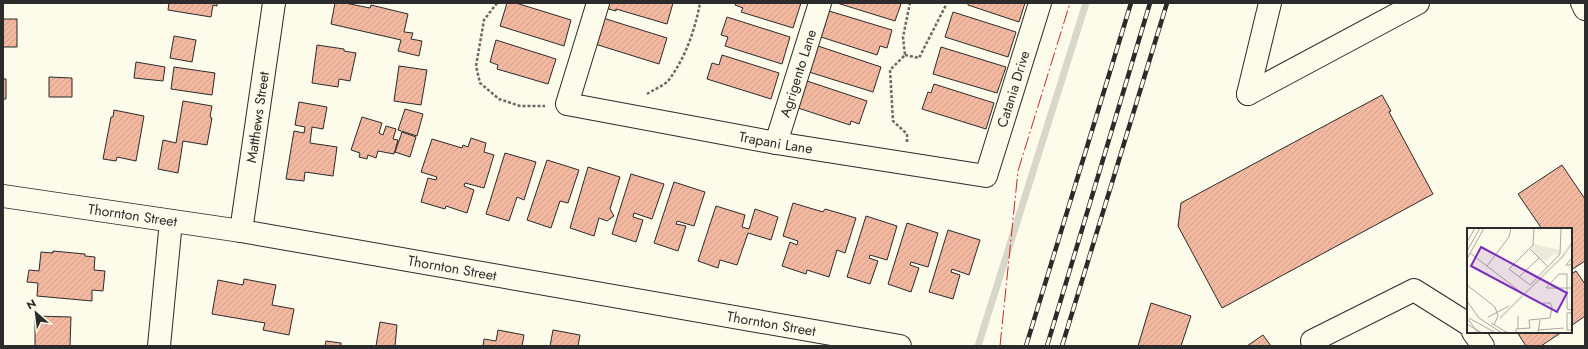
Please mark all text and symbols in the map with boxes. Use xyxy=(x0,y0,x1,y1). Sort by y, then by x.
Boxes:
street label: Agrigento Lane xyxy=(775,27,821,120)
street label: Catania Drive xyxy=(992,48,1035,130)
street label: Matthews Street xyxy=(241,70,274,164)
street label: Trapani Lane xyxy=(737,126,814,159)
street label: Thornton Street xyxy=(87,199,179,232)
inset map xyxy=(1467,228,1572,333)
street label: Thornton Street xyxy=(406,250,499,286)
north arrow xyxy=(16,293,56,333)
text: N xyxy=(24,295,39,313)
street label: Thornton Street xyxy=(725,306,818,341)

